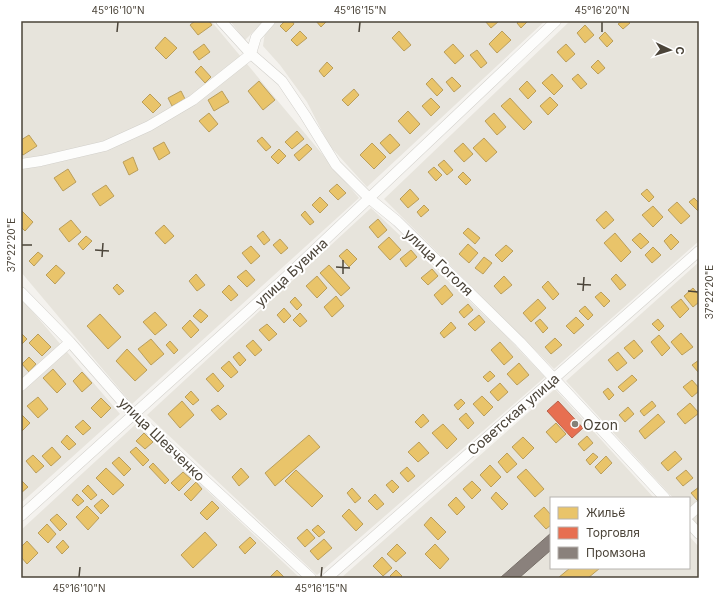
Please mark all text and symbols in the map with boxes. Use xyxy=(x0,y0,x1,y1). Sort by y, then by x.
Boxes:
text: 45°16'10"N xyxy=(92,4,144,16)
text: 45°16'15"N xyxy=(334,4,386,16)
text: 45°16'20"N xyxy=(575,4,629,16)
north arrow xyxy=(650,30,690,70)
text: С xyxy=(673,46,687,55)
text: 37°22'20"E xyxy=(5,218,17,272)
street label: улица Гоголя xyxy=(401,225,477,299)
street label: улица Бувина xyxy=(251,234,331,310)
text: 37°22'20"E xyxy=(703,265,715,319)
street label: Советская улица xyxy=(464,370,562,458)
street label: улица Шевченко xyxy=(115,393,209,485)
place label: Ozon xyxy=(583,416,618,433)
marker: Ozon xyxy=(570,419,580,429)
legend xyxy=(550,497,690,569)
text: Жильё xyxy=(586,505,625,520)
text: Торговля xyxy=(586,525,640,540)
text: Промзона xyxy=(586,545,646,560)
text: 45°16'10"N xyxy=(53,582,105,594)
text: 45°16'15"N xyxy=(295,582,347,594)

